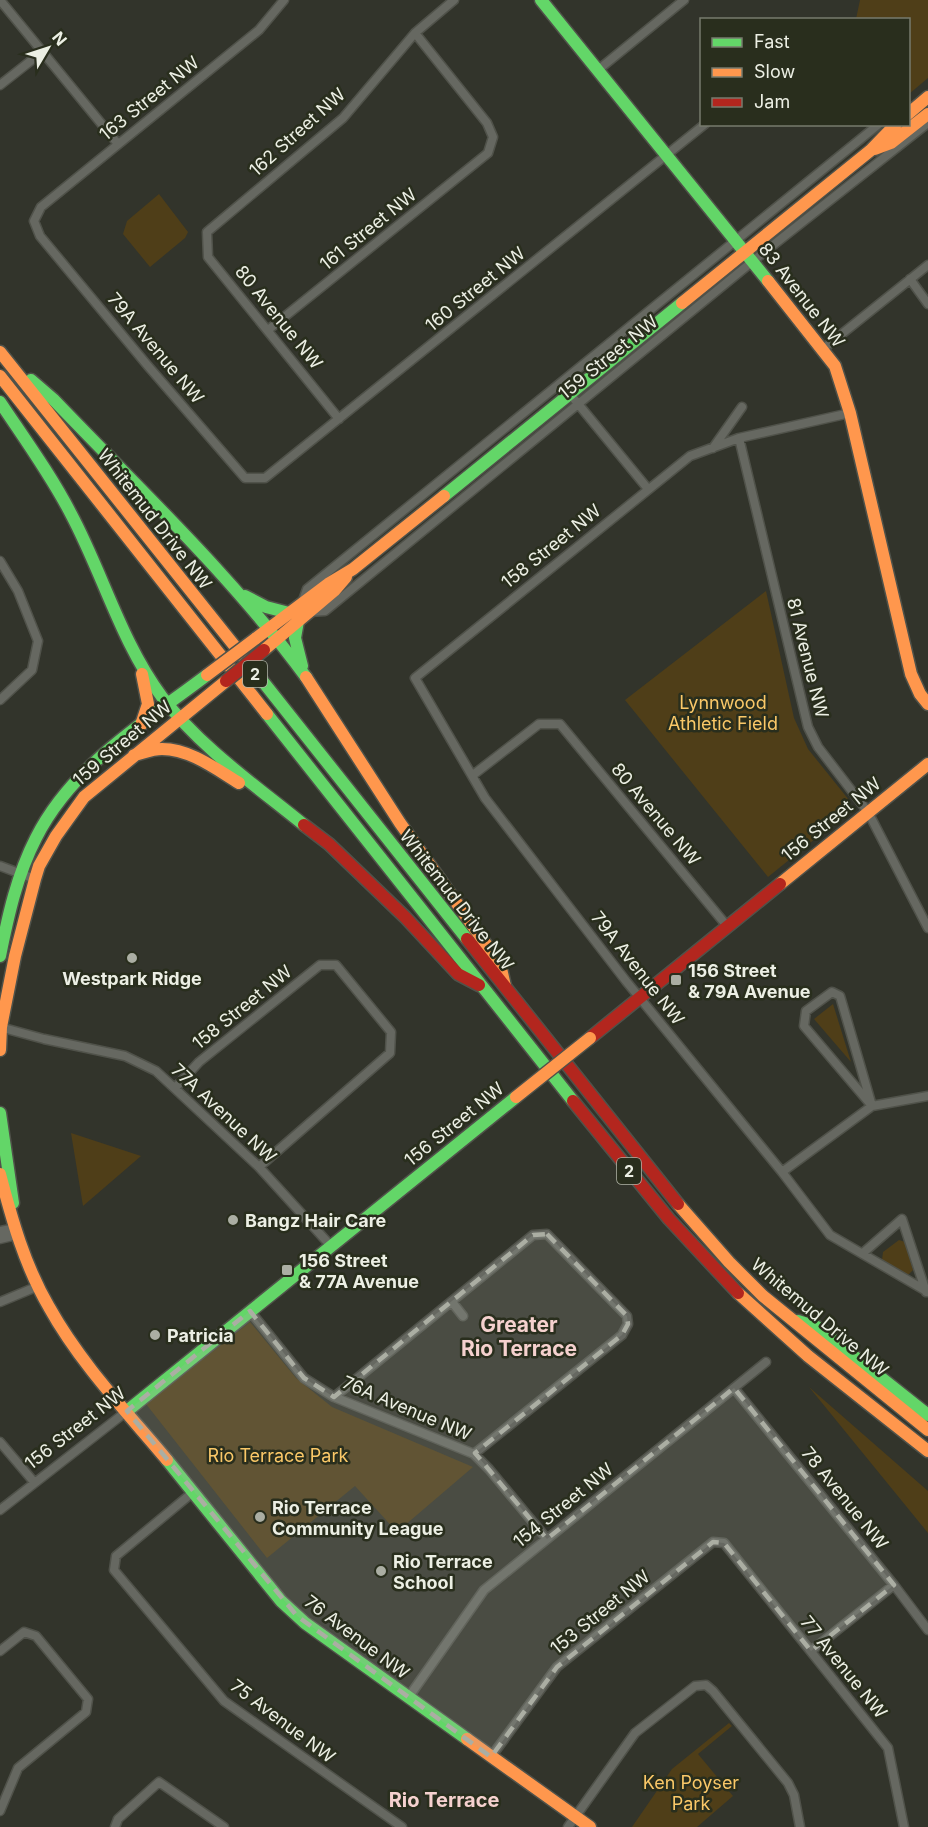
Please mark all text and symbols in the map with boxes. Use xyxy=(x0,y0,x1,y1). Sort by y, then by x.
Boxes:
north arrow xyxy=(18,18,78,78)
legend xyxy=(700,18,910,126)
text: N xyxy=(48,28,71,50)
text: Fast xyxy=(754,31,790,52)
street label: 163 Street NW xyxy=(95,51,203,144)
text: Slow xyxy=(754,61,795,82)
street label: 162 Street NW xyxy=(245,83,349,181)
text: Jam xyxy=(754,91,790,112)
street label: 161 Street NW xyxy=(316,184,421,274)
street label: 83 Avenue NW xyxy=(755,239,850,352)
street label: 160 Street NW xyxy=(421,242,529,336)
street label: 80 Avenue NW xyxy=(231,261,327,373)
street label: 79A Avenue NW xyxy=(104,288,209,408)
street label: 159 Street NW xyxy=(554,310,662,403)
street label: Whitemud Drive NW xyxy=(94,445,217,594)
street label: 158 Street NW xyxy=(497,499,605,592)
street label: 81 Avenue NW xyxy=(783,596,833,721)
road number: 2 xyxy=(243,661,267,687)
park label: Lynnwood Athletic Field xyxy=(668,692,778,734)
street label: 159 Street NW xyxy=(69,696,176,790)
street label: 80 Avenue NW xyxy=(607,759,705,870)
street label: 156 Street NW xyxy=(777,772,885,865)
street label: Whitemud Drive NW xyxy=(396,826,519,975)
street label: 79A Avenue NW xyxy=(587,907,689,1029)
marker: Westpark Ridge xyxy=(125,951,139,965)
street label: 158 Street NW xyxy=(188,960,296,1053)
place label: 156 Street & 79A Avenue xyxy=(688,960,811,1002)
place label: Westpark Ridge xyxy=(62,968,202,989)
marker: 156 Street & 79A Avenue xyxy=(669,973,683,987)
street label: 77A Avenue NW xyxy=(167,1059,281,1167)
street label: 156 Street NW xyxy=(400,1077,508,1170)
road number: 2 xyxy=(617,1158,641,1184)
place label: Bangz Hair Care xyxy=(245,1210,387,1231)
marker: Bangz Hair Care xyxy=(226,1213,240,1227)
place label: 156 Street & 77A Avenue xyxy=(299,1250,419,1292)
street label: Whitemud Drive NW xyxy=(747,1254,893,1381)
marker: 156 Street & 77A Avenue xyxy=(280,1263,294,1277)
district label: Greater Rio Terrace xyxy=(461,1312,577,1361)
place label: Patricia xyxy=(167,1325,234,1346)
marker: Patricia xyxy=(148,1328,162,1342)
street label: 76A Avenue NW xyxy=(339,1371,475,1445)
street label: 156 Street NW xyxy=(21,1382,130,1474)
street label: 78 Avenue NW xyxy=(797,1443,893,1554)
park label: Rio Terrace Park xyxy=(208,1445,349,1466)
street label: 154 Street NW xyxy=(509,1458,617,1552)
place label: Rio Terrace Community League xyxy=(272,1497,444,1539)
marker: Rio Terrace Community League xyxy=(253,1510,267,1524)
place label: Rio Terrace School xyxy=(393,1551,493,1593)
marker: Rio Terrace School xyxy=(374,1564,388,1578)
street label: 153 Street NW xyxy=(546,1565,654,1658)
street label: 76 Avenue NW xyxy=(300,1591,414,1683)
street label: 77 Avenue NW xyxy=(796,1612,892,1723)
street label: 75 Avenue NW xyxy=(227,1675,340,1767)
park label: Ken Poyser Park xyxy=(643,1772,739,1814)
district label: Rio Terrace xyxy=(389,1788,499,1812)

